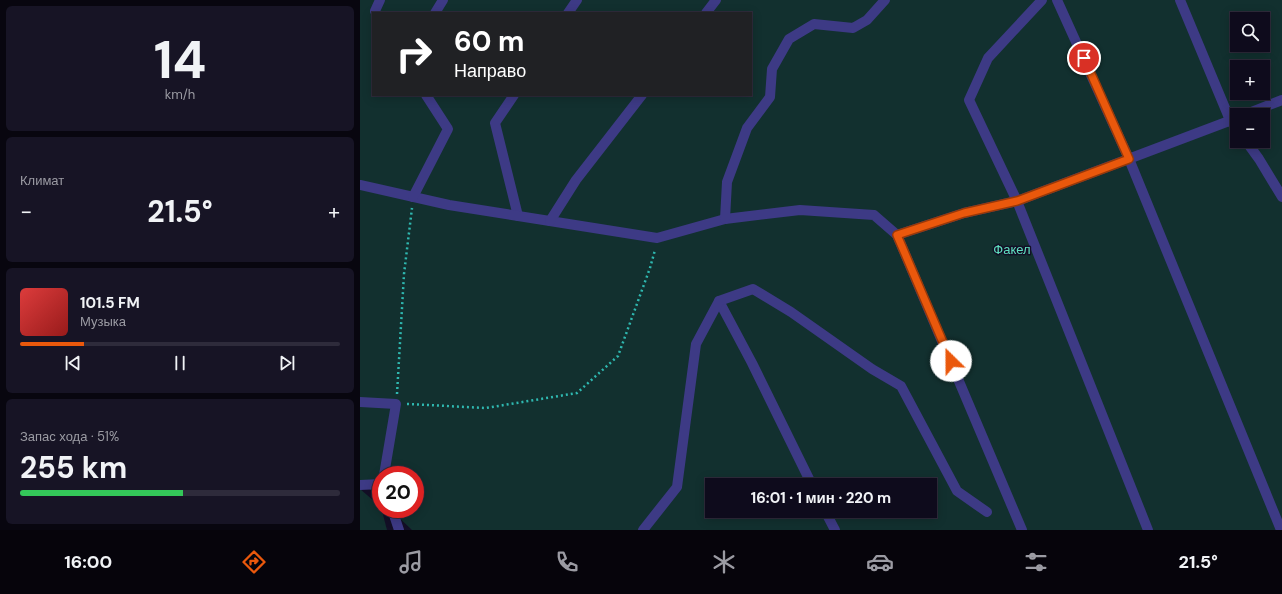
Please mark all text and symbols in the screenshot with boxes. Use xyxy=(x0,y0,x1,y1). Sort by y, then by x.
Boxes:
map controls xyxy=(1230,12,1270,148)
button: search xyxy=(1230,12,1270,52)
text: 60 m xyxy=(454,23,524,60)
text: 14 xyxy=(154,26,206,94)
icon: right xyxy=(388,28,440,80)
pin xyxy=(1067,41,1101,75)
icon: arrive xyxy=(1073,47,1095,69)
text: Направо xyxy=(454,59,526,83)
button: + xyxy=(1230,60,1270,100)
text: km/h xyxy=(165,86,195,103)
button: − xyxy=(1230,108,1270,148)
text: Климат xyxy=(20,172,64,189)
text: 21.5° xyxy=(147,192,213,231)
text: − xyxy=(20,197,32,226)
text: + xyxy=(328,197,340,226)
park label: Факел xyxy=(993,241,1031,258)
text: 101.5 FM xyxy=(80,293,140,313)
text: Музыка xyxy=(80,313,126,330)
position arrow xyxy=(930,340,972,382)
icon: previous xyxy=(62,352,84,374)
icon: pause xyxy=(169,352,191,374)
icon: next xyxy=(276,352,298,374)
text: Запас хода · 51% xyxy=(20,428,119,445)
text: 255 km xyxy=(20,448,127,487)
speed limit sign: 20 xyxy=(372,466,424,518)
text: 16:01 · 1 мин · 220 m xyxy=(751,488,891,508)
icon: directions xyxy=(240,548,268,576)
icon: music xyxy=(397,548,425,576)
icon: phone xyxy=(553,548,581,576)
icon: climate xyxy=(710,548,738,576)
icon: car xyxy=(866,548,894,576)
icon: filters xyxy=(1022,548,1050,576)
text: 16:00 xyxy=(64,550,112,574)
text: 21.5° xyxy=(1179,550,1218,574)

